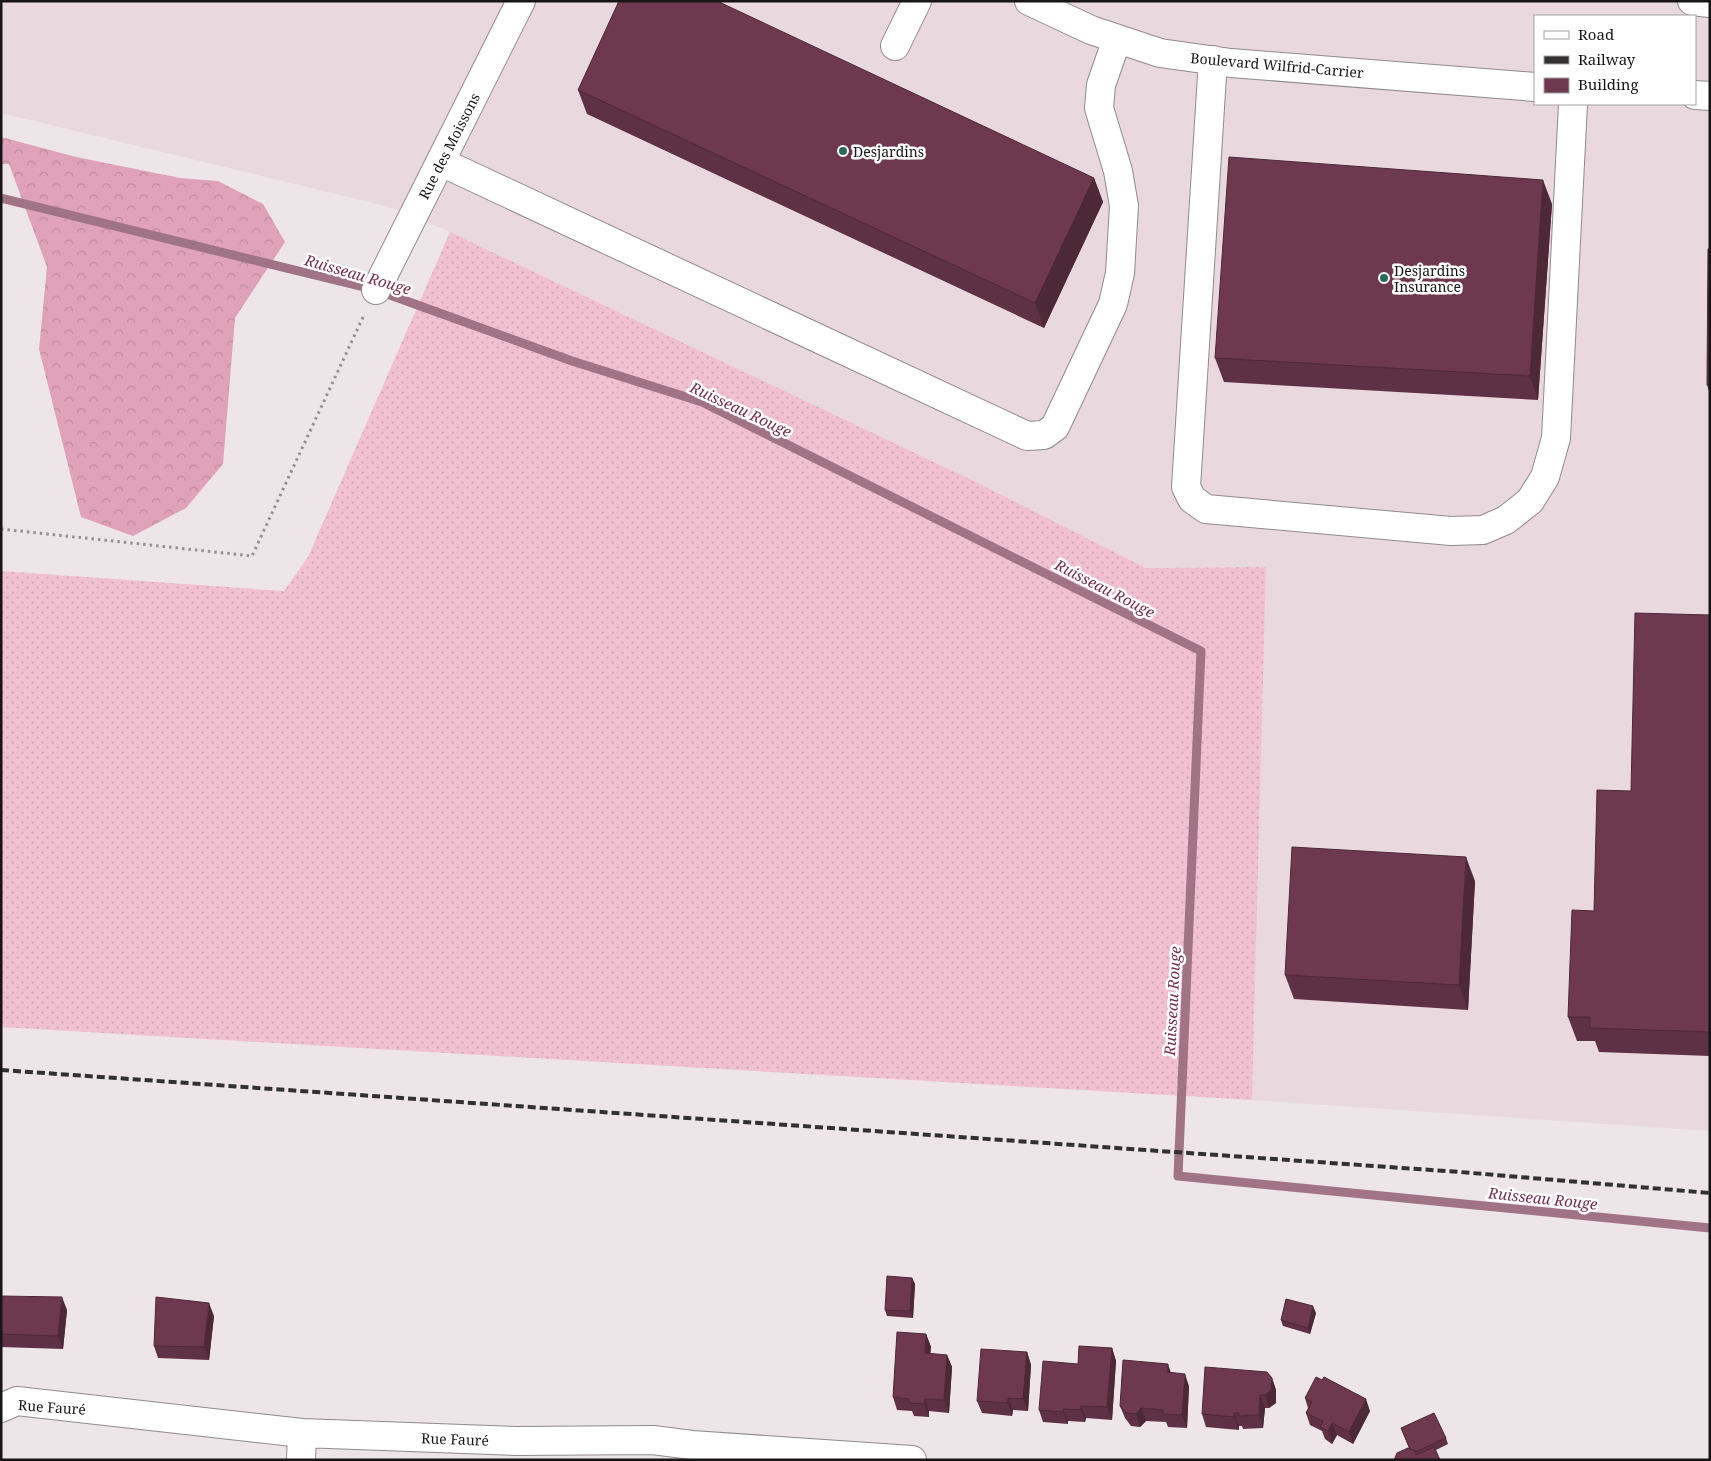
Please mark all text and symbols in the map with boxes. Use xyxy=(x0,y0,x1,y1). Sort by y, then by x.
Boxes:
legend xyxy=(1534,15,1696,105)
text: Road xyxy=(1578,24,1614,44)
street label: Boulevard Wilfrid-Carrier xyxy=(1190,48,1365,82)
text: Railway xyxy=(1578,49,1636,69)
text: Building xyxy=(1578,74,1639,94)
street label: Rue des Moissons xyxy=(414,90,484,202)
place label: Desjardins xyxy=(853,142,924,161)
marker: Desjardins xyxy=(837,145,849,157)
water label: Ruisseau Rouge xyxy=(302,249,414,299)
place label: Desjardins Insurance xyxy=(1394,261,1465,296)
marker: Desjardins Insurance xyxy=(1378,272,1390,284)
water label: Ruisseau Rouge xyxy=(686,376,795,441)
water label: Ruisseau Rouge xyxy=(1051,554,1159,622)
water label: Ruisseau Rouge xyxy=(1159,945,1185,1057)
water label: Ruisseau Rouge xyxy=(1486,1182,1599,1214)
street label: Rue Fauré xyxy=(18,1395,86,1419)
street label: Rue Fauré xyxy=(421,1428,489,1450)

